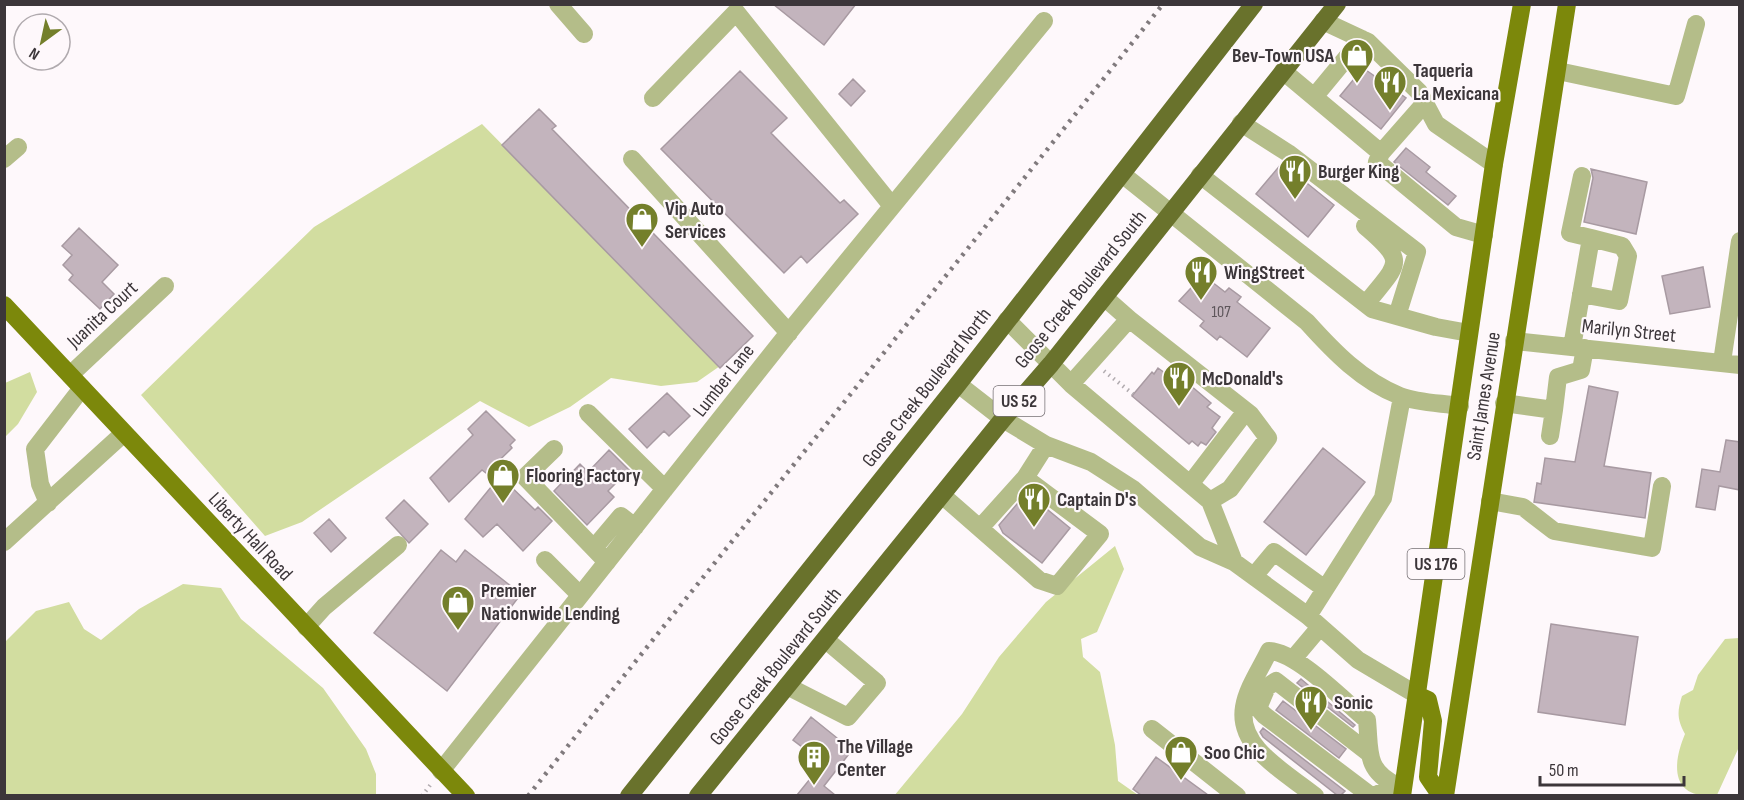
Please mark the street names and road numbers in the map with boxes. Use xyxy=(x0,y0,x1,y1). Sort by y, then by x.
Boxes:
street label: Goose Creek Boulevard South xyxy=(1010,206,1152,373)
street label: Juanita Court xyxy=(62,276,143,354)
street label: Goose Creek Boulevard North xyxy=(857,303,996,472)
street label: Marilyn Street xyxy=(1581,314,1677,348)
street label: Saint James Avenue xyxy=(1462,330,1506,462)
street label: Lumber Lane xyxy=(688,340,760,422)
road number: US 52 xyxy=(994,386,1044,416)
street label: Liberty Hall Road xyxy=(203,487,297,586)
road number: US 176 xyxy=(1408,549,1464,579)
street label: Goose Creek Boulevard South xyxy=(705,583,847,750)

